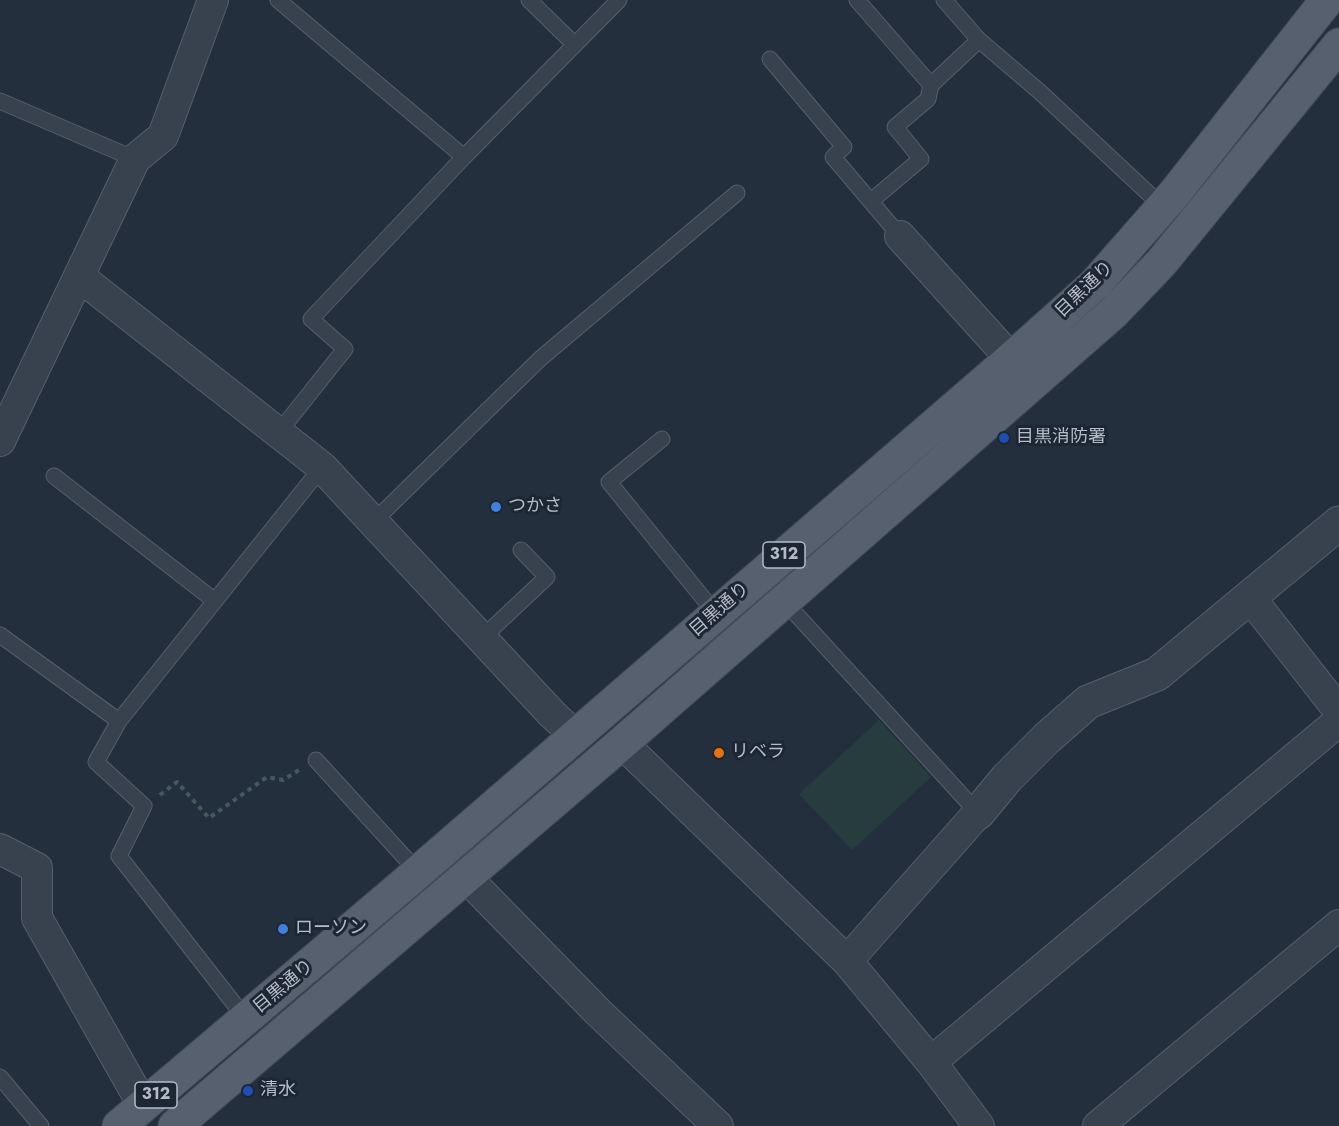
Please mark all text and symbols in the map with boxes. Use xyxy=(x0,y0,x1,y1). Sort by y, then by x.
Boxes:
street label: 目黒通り xyxy=(1052,257,1118,323)
place label: 目黒消防署 xyxy=(1016,427,1106,449)
marker: 目黒消防署 xyxy=(997,431,1011,445)
place label: つかさ xyxy=(508,496,562,518)
marker: つかさ xyxy=(489,500,503,514)
road number: 312 xyxy=(763,542,805,568)
street label: 目黒通り xyxy=(686,578,754,642)
place label: リベラ xyxy=(731,742,785,764)
marker: リベラ xyxy=(712,746,726,760)
place label: ローソン xyxy=(295,918,367,940)
marker: ローソン xyxy=(276,922,290,936)
street label: 目黒通り xyxy=(249,956,319,1018)
place label: 清水 xyxy=(260,1080,296,1102)
road number: 312 xyxy=(135,1082,177,1108)
marker: 清水 xyxy=(241,1084,255,1098)

